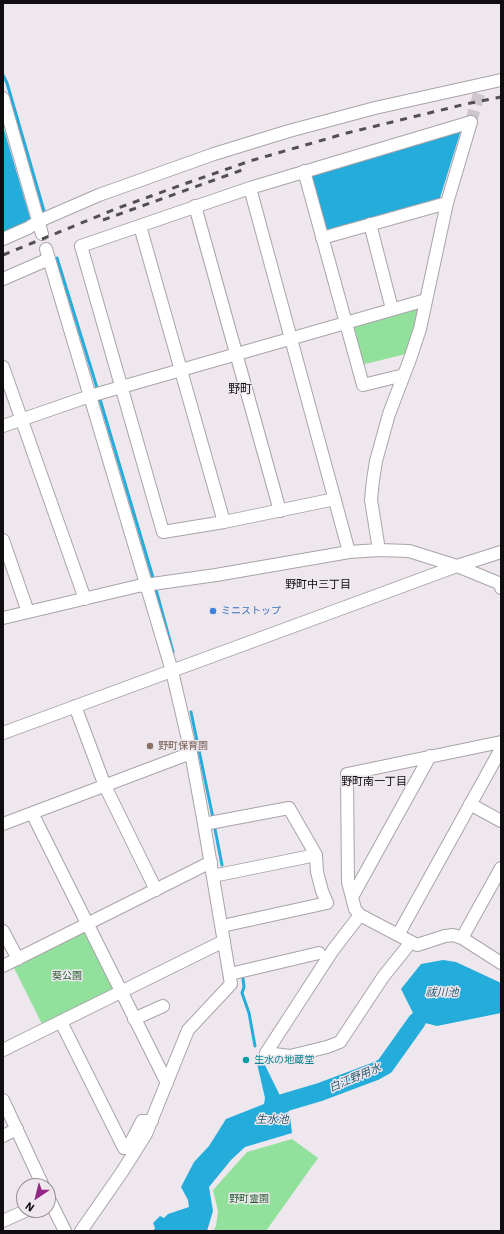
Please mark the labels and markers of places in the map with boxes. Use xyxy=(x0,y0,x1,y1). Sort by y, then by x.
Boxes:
place label: ミニストップ xyxy=(221,605,281,617)
marker: ミニストップ xyxy=(208,606,218,616)
place label: 野町保育園 xyxy=(158,740,208,752)
marker: 野町保育園 xyxy=(145,741,155,751)
place label: 生水の地蔵堂 xyxy=(254,1054,314,1066)
marker: 生水の地蔵堂 xyxy=(241,1055,251,1065)

